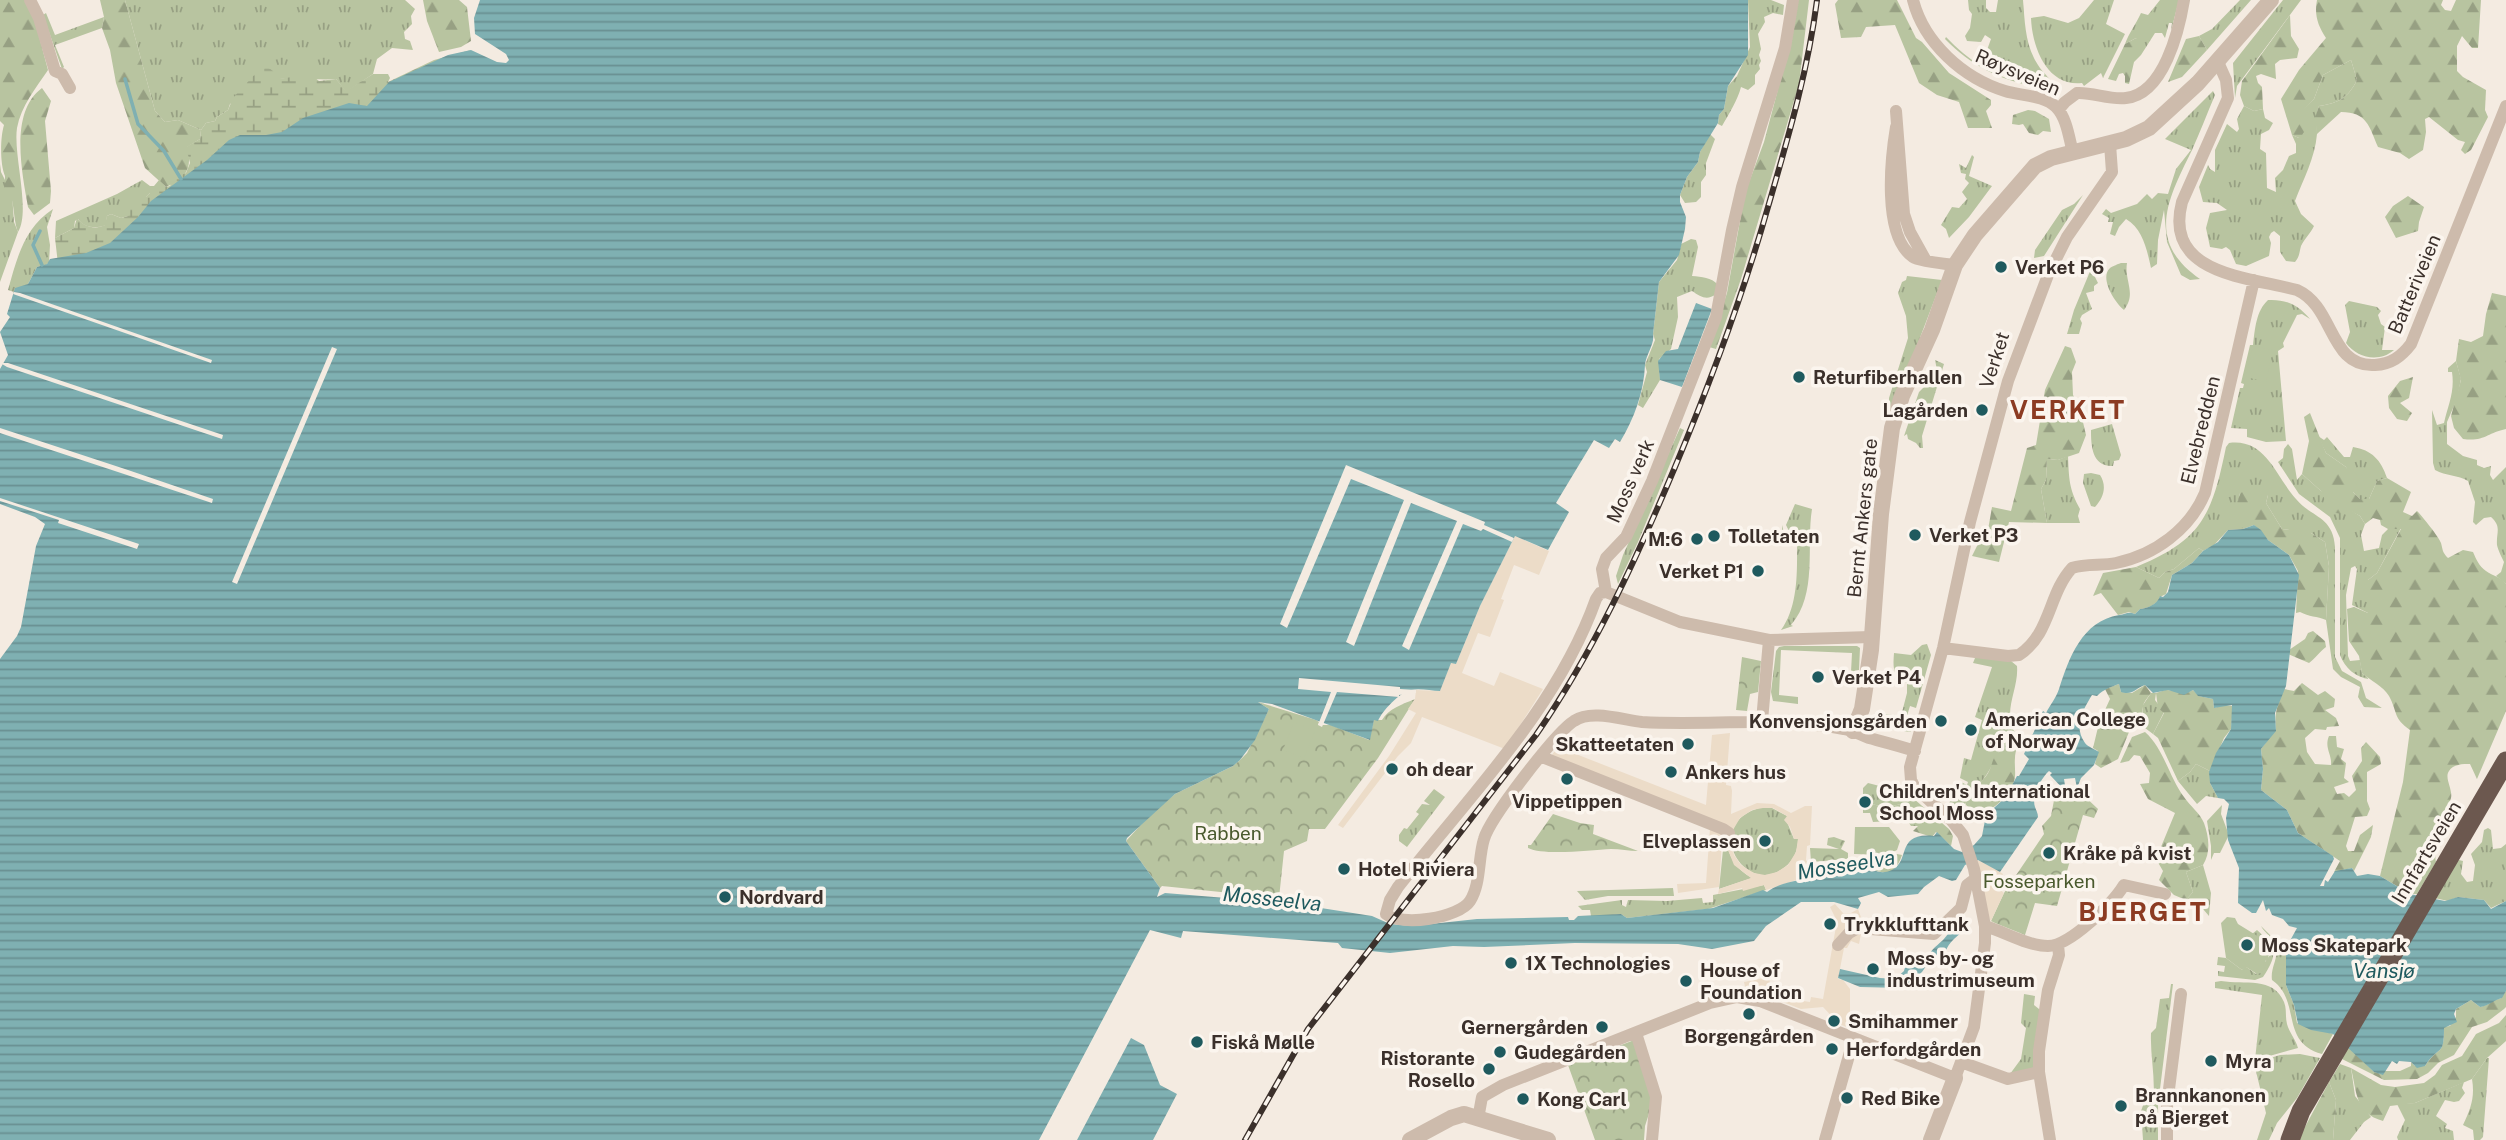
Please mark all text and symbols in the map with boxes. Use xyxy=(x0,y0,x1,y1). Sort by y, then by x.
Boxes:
street label: Røysveien xyxy=(1972,44,2064,100)
street label: Batteriveien xyxy=(2383,231,2445,337)
place label: Verket P6 xyxy=(2015,256,2104,278)
marker: Verket P6 xyxy=(1993,259,2009,275)
street label: Verket xyxy=(1975,329,2013,391)
place label: Returfiberhallen xyxy=(1813,366,1962,388)
marker: Returfiberhallen xyxy=(1791,369,1807,385)
street label: Elvebredden xyxy=(2176,374,2224,486)
district label: VERKET xyxy=(2010,394,2126,425)
place label: Lagården xyxy=(1882,399,1968,421)
marker: Lagården xyxy=(1974,402,1990,418)
street label: Moss verk xyxy=(1602,435,1658,526)
street label: Bernt Ankers gate xyxy=(1843,437,1881,599)
place label: Verket P3 xyxy=(1929,524,2018,546)
place label: Tolletaten xyxy=(1728,525,1820,547)
marker: Verket P3 xyxy=(1907,527,1923,543)
place label: M:6 xyxy=(1648,528,1683,550)
marker: Tolletaten xyxy=(1706,528,1722,544)
marker: M:6 xyxy=(1689,531,1705,547)
place label: Verket P1 xyxy=(1659,560,1744,582)
marker: Verket P1 xyxy=(1750,563,1766,579)
place label: Verket P4 xyxy=(1832,666,1921,688)
marker: Verket P4 xyxy=(1810,669,1826,685)
place label: American College of Norway xyxy=(1985,708,2146,752)
place label: Konvensjonsgården xyxy=(1749,710,1927,732)
marker: Konvensjonsgården xyxy=(1933,713,1949,729)
marker: American College of Norway xyxy=(1963,722,1979,738)
place label: Skatteetaten xyxy=(1555,733,1674,755)
marker: Skatteetaten xyxy=(1680,736,1696,752)
place label: oh dear xyxy=(1406,758,1474,780)
marker: oh dear xyxy=(1384,761,1400,777)
place label: Ankers hus xyxy=(1685,761,1786,783)
marker: Ankers hus xyxy=(1663,764,1679,780)
marker: Vippetippen xyxy=(1559,771,1575,787)
place label: Children's International School Moss xyxy=(1879,780,2090,824)
place label: Vippetippen xyxy=(1512,790,1622,812)
marker: Children's International School Moss xyxy=(1857,794,1873,810)
street label: Innfartsveien xyxy=(2387,797,2465,907)
park label: Rabben xyxy=(1194,822,1262,844)
place label: Elveplassen xyxy=(1642,830,1751,852)
marker: Elveplassen xyxy=(1757,833,1773,849)
place label: Kråke på kvist xyxy=(2063,842,2191,864)
water label: Mosseelva xyxy=(1795,844,1897,885)
marker: Kråke på kvist xyxy=(2041,845,2057,861)
place label: Hotel Riviera xyxy=(1358,858,1475,880)
marker: Hotel Riviera xyxy=(1336,861,1352,877)
park label: Fosseparken xyxy=(1983,870,2095,892)
water label: Mosseelva xyxy=(1221,881,1323,916)
place label: Nordvard xyxy=(739,886,824,908)
marker: Nordvard xyxy=(717,889,733,905)
district label: BJERGET xyxy=(2078,896,2208,927)
place label: Trykklufttank xyxy=(1844,913,1969,935)
marker: Trykklufttank xyxy=(1822,916,1838,932)
place label: Moss Skatepark xyxy=(2261,934,2407,956)
marker: Moss Skatepark xyxy=(2239,937,2255,953)
place label: Moss by- og industrimuseum xyxy=(1887,947,2035,991)
place label: 1X Technologies xyxy=(1525,952,1670,974)
marker: 1X Technologies xyxy=(1503,955,1519,971)
water label: Vansjø xyxy=(2353,958,2416,983)
place label: House of Foundation xyxy=(1700,959,1802,1003)
marker: Moss by- og industrimuseum xyxy=(1865,961,1881,977)
marker: House of Foundation xyxy=(1678,973,1694,989)
marker: Borgengården xyxy=(1741,1006,1757,1022)
place label: Smihammer xyxy=(1848,1010,1958,1032)
marker: Smihammer xyxy=(1826,1013,1842,1029)
place label: Gernergården xyxy=(1461,1016,1588,1038)
marker: Gernergården xyxy=(1594,1019,1610,1035)
place label: Borgengården xyxy=(1684,1025,1814,1047)
place label: Fiskå Mølle xyxy=(1211,1031,1315,1053)
marker: Fiskå Mølle xyxy=(1189,1034,1205,1050)
place label: Herfordgården xyxy=(1846,1038,1981,1060)
place label: Gudegården xyxy=(1514,1041,1626,1063)
marker: Herfordgården xyxy=(1824,1041,1840,1057)
marker: Gudegården xyxy=(1492,1044,1508,1060)
place label: Ristorante Rosello xyxy=(1380,1047,1475,1091)
place label: Myra xyxy=(2225,1050,2272,1072)
marker: Myra xyxy=(2203,1053,2219,1069)
marker: Ristorante Rosello xyxy=(1481,1061,1497,1077)
place label: Brannkanonen på Bjerget xyxy=(2135,1084,2266,1128)
place label: Red Bike xyxy=(1861,1087,1940,1109)
place label: Kong Carl xyxy=(1537,1088,1627,1110)
marker: Red Bike xyxy=(1839,1090,1855,1106)
marker: Kong Carl xyxy=(1515,1091,1531,1107)
marker: Brannkanonen på Bjerget xyxy=(2113,1098,2129,1114)

